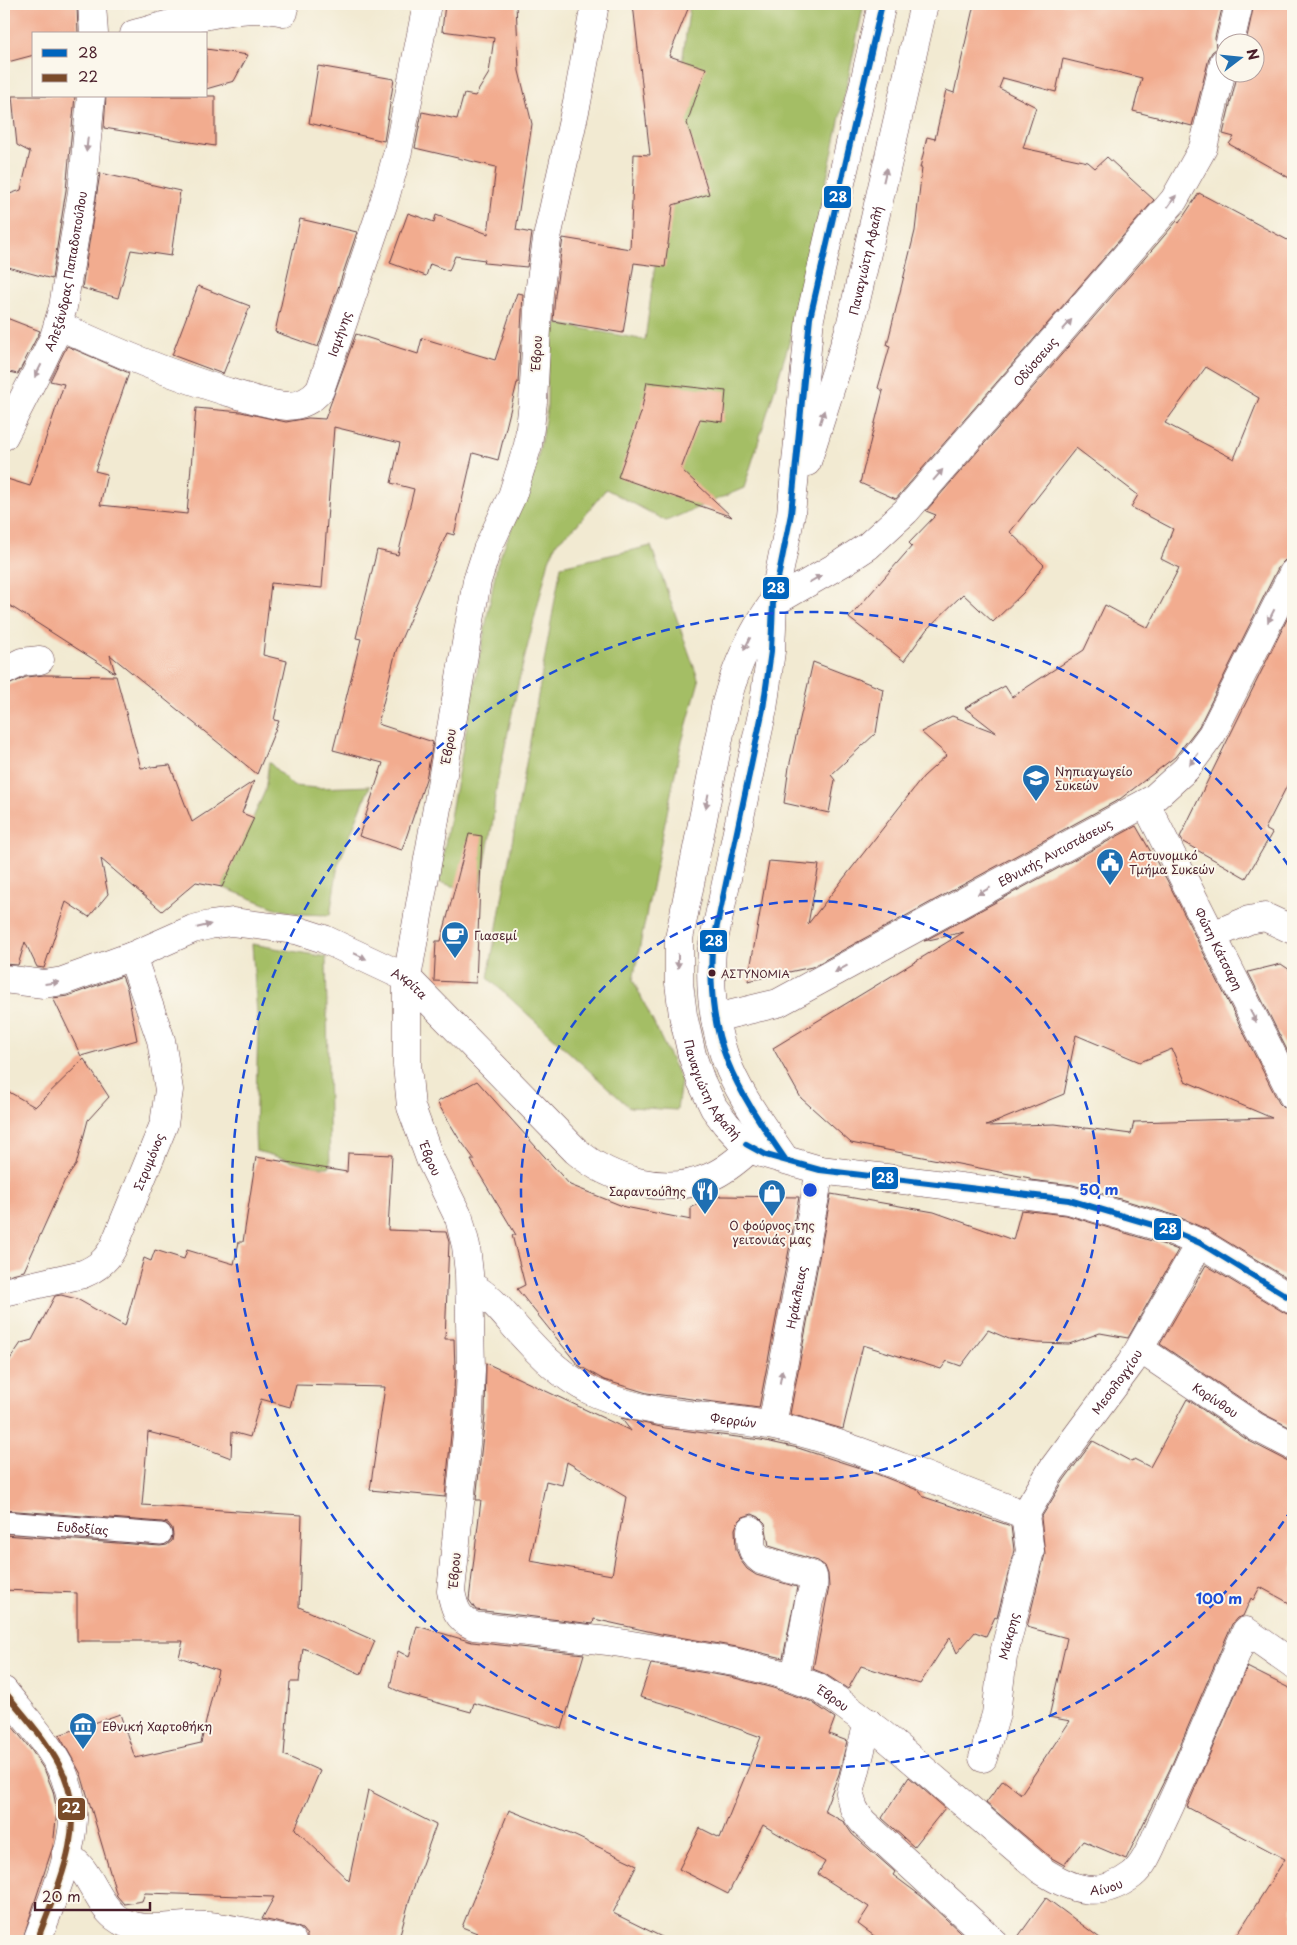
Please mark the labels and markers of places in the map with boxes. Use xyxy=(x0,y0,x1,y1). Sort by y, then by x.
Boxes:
place label: Νηπιαγωγείο Συκεών xyxy=(1055,762,1133,794)
school or university icon: Νηπιαγωγείο Συκεών xyxy=(1021,763,1051,802)
place label: Αστυνομικό Τμήμα Συκεών xyxy=(1129,846,1215,878)
public building icon: Αστυνομικό Τμήμα Συκεών xyxy=(1095,847,1125,886)
cafe icon: Γιασεμί xyxy=(440,920,470,959)
place label: Γιασεμί xyxy=(474,926,518,944)
place label: ΑΣΤΥΝΟΜΙΑ xyxy=(721,965,790,982)
marker: ΑΣΤΥΝΟΜΙΑ xyxy=(707,968,717,978)
restaurant icon: Σαραντούλης xyxy=(690,1176,720,1215)
shop icon: Ο φούρνος της γειτονιάς μας xyxy=(757,1178,787,1217)
centre of rings xyxy=(801,1181,819,1199)
place label: Σαραντούλης xyxy=(609,1182,686,1200)
place label: Ο φούρνος της γειτονιάς μας xyxy=(729,1216,815,1248)
museum icon: Εθνική Χαρτοθήκη xyxy=(68,1711,98,1750)
place label: Εθνική Χαρτοθήκη xyxy=(102,1717,212,1735)

